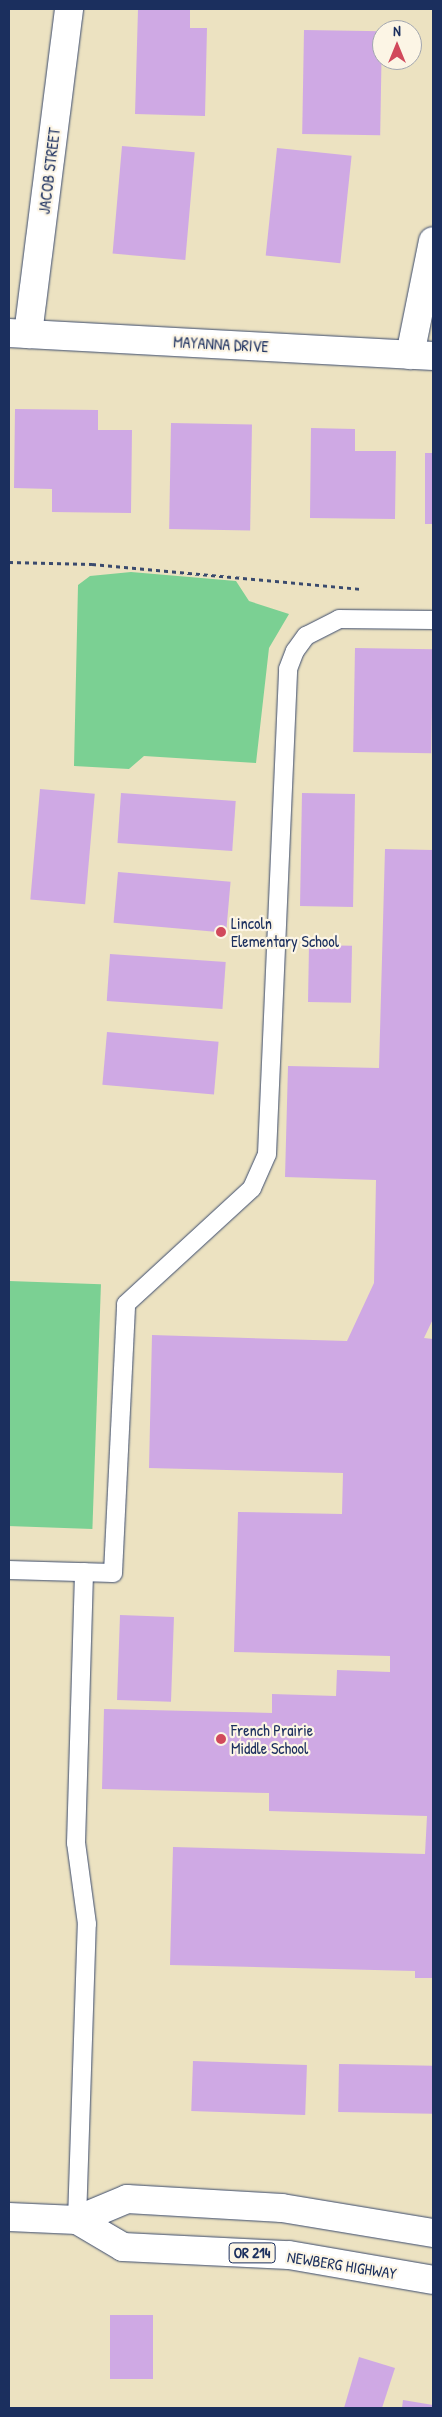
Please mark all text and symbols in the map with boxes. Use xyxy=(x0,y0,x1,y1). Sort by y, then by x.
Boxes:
north arrow xyxy=(372,20,422,70)
text: N xyxy=(393,21,401,40)
street label: JACOB STREET xyxy=(34,127,64,215)
street label: MAYANNA DRIVE xyxy=(173,332,269,356)
place label: Lincoln Elementary School xyxy=(231,913,339,951)
marker: Lincoln Elementary School xyxy=(215,926,227,938)
place label: French Prairie Middle School xyxy=(231,1720,313,1758)
marker: French Prairie Middle School xyxy=(215,1733,227,1745)
road number: OR 214 xyxy=(228,2240,276,2266)
street label: NEWBERG HIGHWAY xyxy=(286,2247,398,2283)

